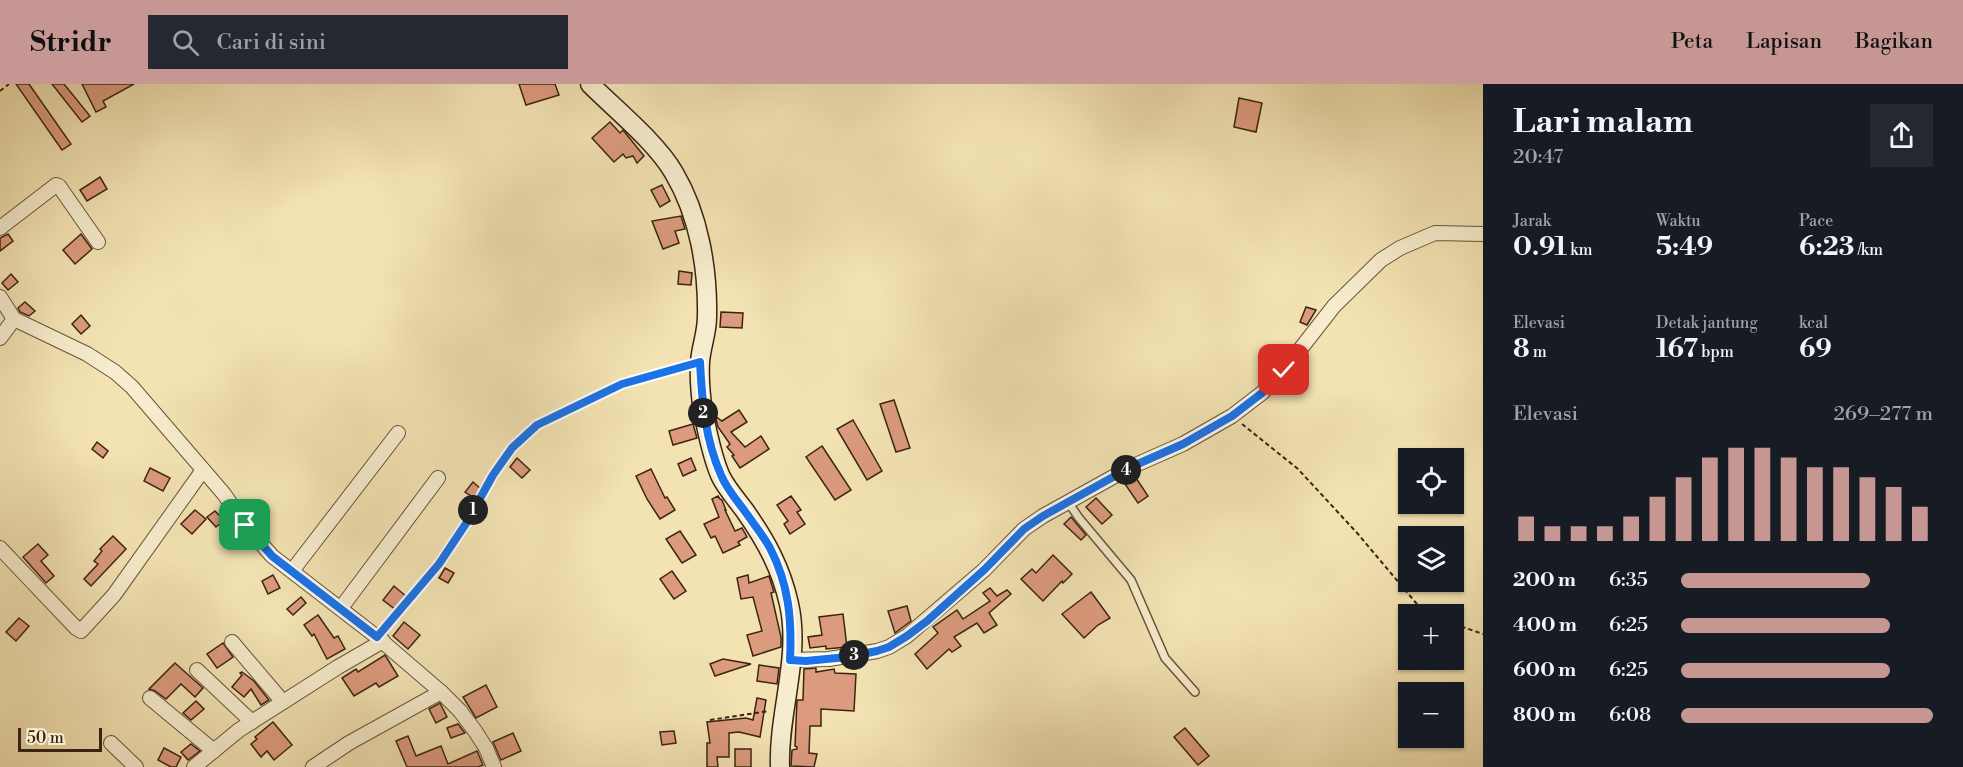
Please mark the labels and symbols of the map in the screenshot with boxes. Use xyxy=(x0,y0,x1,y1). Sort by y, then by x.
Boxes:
pin xyxy=(1258,344,1309,395)
pin: 2 xyxy=(688,398,718,428)
pin: 4 xyxy=(1111,455,1141,485)
pin: 1 xyxy=(458,495,488,525)
pin xyxy=(219,499,270,550)
pin: 3 xyxy=(839,640,869,670)
scale bar xyxy=(18,725,102,752)

